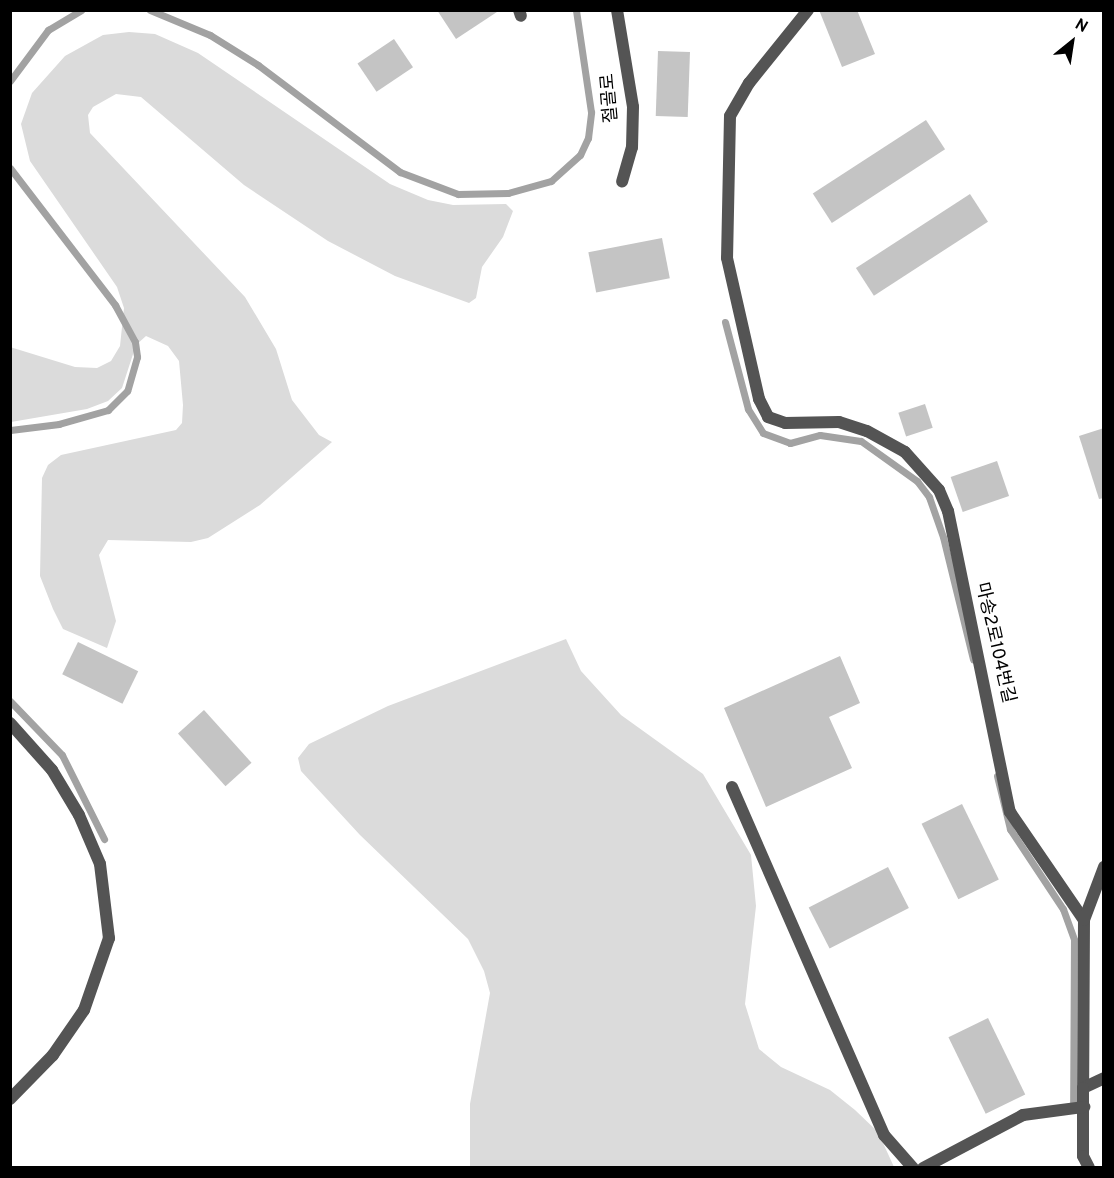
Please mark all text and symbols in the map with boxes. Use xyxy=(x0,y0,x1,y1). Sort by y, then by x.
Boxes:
north arrow xyxy=(1042,12,1102,72)
text: N xyxy=(1071,15,1091,38)
street label: 절골로 xyxy=(598,72,624,124)
street label: 마송2로104번길 xyxy=(970,581,1018,705)

